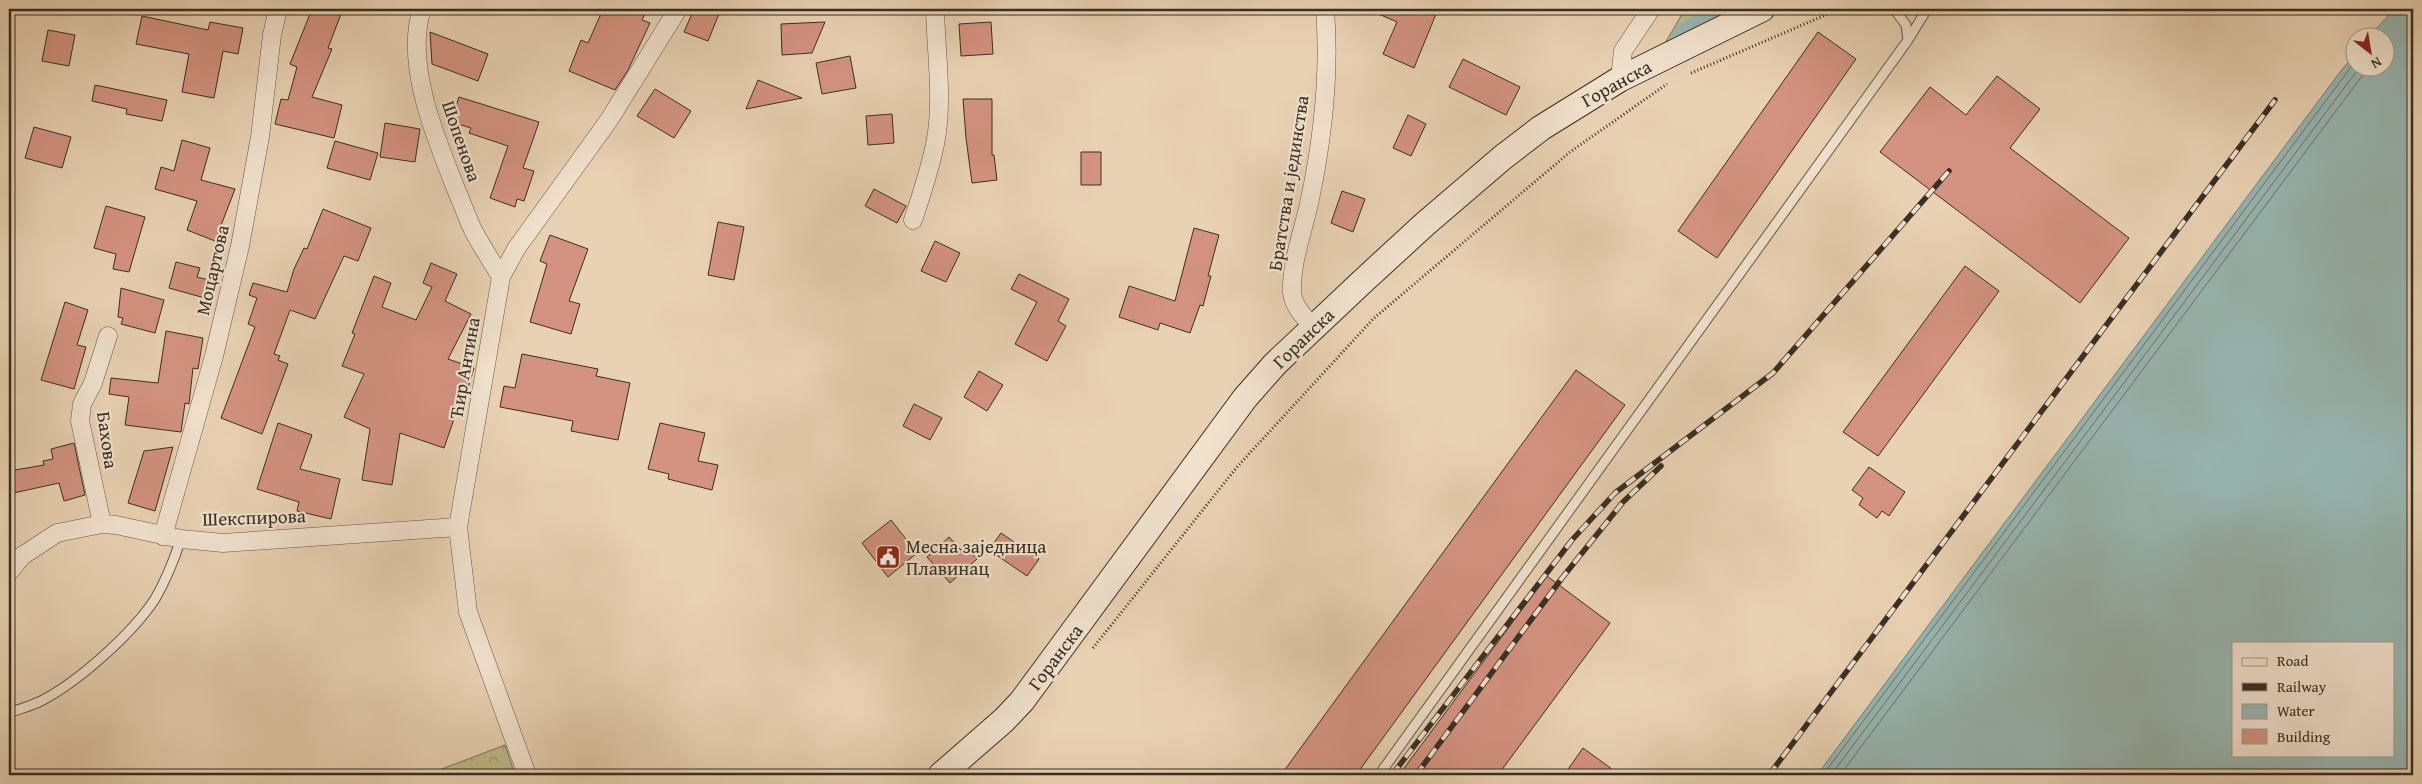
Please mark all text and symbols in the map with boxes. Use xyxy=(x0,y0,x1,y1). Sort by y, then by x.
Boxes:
north arrow xyxy=(2344,28,2394,78)
street label: Горанска xyxy=(1576,52,1656,114)
text: N xyxy=(2367,52,2386,74)
street label: Братства и јединства xyxy=(1260,93,1316,273)
street label: Шопенова xyxy=(435,97,489,185)
street label: Моцартова xyxy=(188,222,236,318)
street label: Горанска xyxy=(1266,301,1340,375)
street label: Ћир Антина xyxy=(441,315,487,421)
street label: Бахова xyxy=(90,410,126,470)
street label: Шекспирова xyxy=(202,501,306,533)
place label: Месна заједница Плавинац xyxy=(906,532,1046,582)
public building icon: Месна заједница Плавинац xyxy=(875,544,901,570)
street label: Горанска xyxy=(1021,618,1089,696)
legend xyxy=(2232,642,2394,756)
text: Road xyxy=(2277,650,2308,671)
text: Railway xyxy=(2277,676,2327,697)
text: Water xyxy=(2277,700,2315,721)
text: Building xyxy=(2277,726,2331,747)

